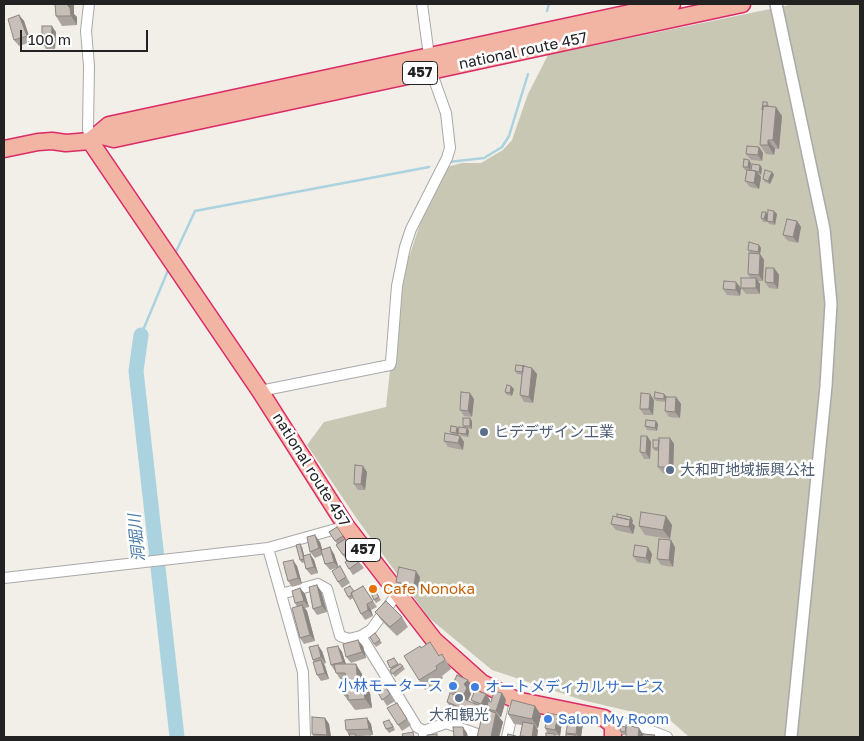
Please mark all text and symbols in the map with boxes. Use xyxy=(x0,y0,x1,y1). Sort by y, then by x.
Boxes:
scale bar xyxy=(22,20,150,52)
street label: national route 457 xyxy=(457,29,589,73)
text: 100 m xyxy=(28,30,71,48)
road number: 457 xyxy=(402,62,438,84)
street label: national route 457 xyxy=(269,410,353,530)
place label: ヒデデザイン工業 xyxy=(494,423,614,441)
marker: ヒデデザイン工業 xyxy=(478,426,490,438)
place label: 大和町地域振興公社 xyxy=(680,461,815,479)
marker: 大和町地域振興公社 xyxy=(664,464,676,476)
water label: 洞堀川 xyxy=(125,513,149,563)
road number: 457 xyxy=(346,538,380,562)
place label: Cafe Nonoka xyxy=(383,580,475,598)
marker: Cafe Nonoka xyxy=(367,583,379,595)
place label: 小林モータース xyxy=(338,677,443,695)
place label: オートメディカルサービス xyxy=(485,678,665,696)
marker: 小林モータース xyxy=(447,680,459,692)
marker: オートメディカルサービス xyxy=(469,681,481,693)
marker: 大和観光 xyxy=(453,692,465,704)
place label: 大和観光 xyxy=(429,706,489,724)
place label: Salon My Room xyxy=(558,710,669,728)
marker: Salon My Room xyxy=(542,713,554,725)

